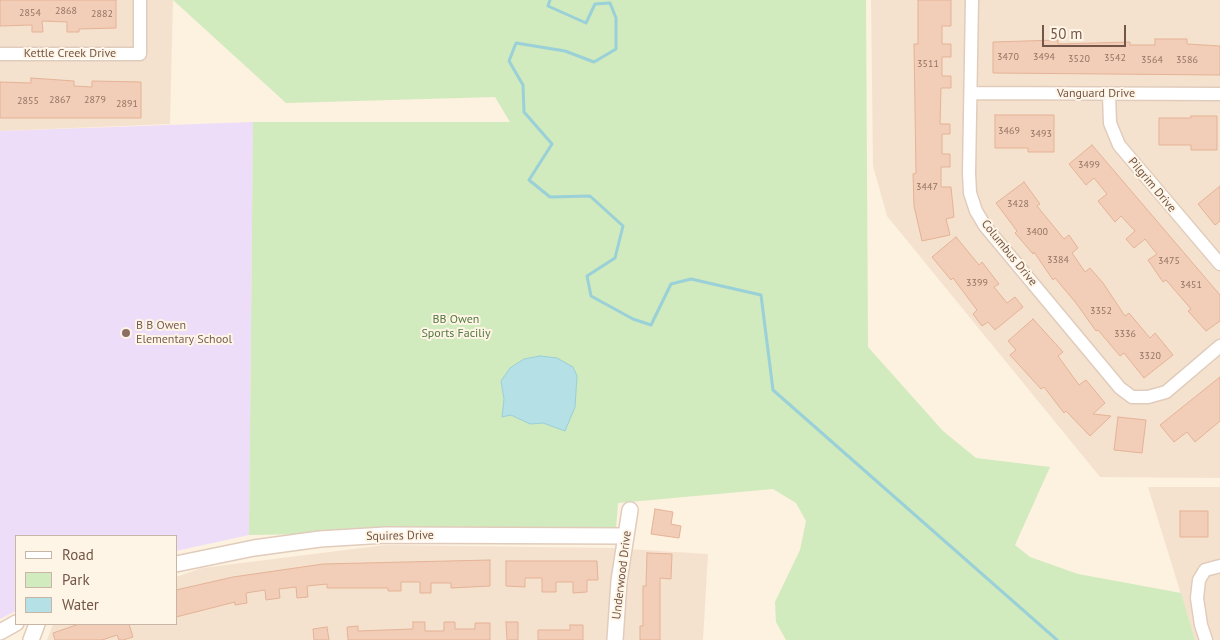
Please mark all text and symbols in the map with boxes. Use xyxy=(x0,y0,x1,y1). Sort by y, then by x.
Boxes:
house number: 2868 xyxy=(55,5,77,17)
house number: 2854 xyxy=(19,7,41,19)
house number: 2882 xyxy=(91,8,113,20)
scale bar xyxy=(1045,15,1129,47)
text: 50 m xyxy=(1050,24,1083,43)
street label: Kettle Creek Drive xyxy=(24,47,116,61)
house number: 3470 xyxy=(997,51,1019,63)
house number: 3494 xyxy=(1033,51,1055,63)
house number: 3542 xyxy=(1104,52,1126,64)
house number: 3520 xyxy=(1068,53,1090,65)
house number: 3564 xyxy=(1141,54,1163,66)
house number: 3586 xyxy=(1176,54,1198,66)
house number: 3511 xyxy=(917,58,939,70)
street label: Vanguard Drive xyxy=(1057,87,1135,101)
house number: 2867 xyxy=(49,94,71,106)
house number: 2879 xyxy=(84,94,106,106)
house number: 2855 xyxy=(17,95,39,107)
house number: 2891 xyxy=(116,98,138,110)
house number: 3469 xyxy=(998,125,1020,137)
house number: 3493 xyxy=(1030,128,1052,140)
street label: Pilgrim Drive xyxy=(1125,155,1179,215)
house number: 3499 xyxy=(1078,159,1100,171)
house number: 3447 xyxy=(916,181,938,193)
house number: 3428 xyxy=(1007,198,1029,210)
street label: Columbus Drive xyxy=(978,217,1040,289)
house number: 3400 xyxy=(1026,226,1048,238)
house number: 3384 xyxy=(1047,254,1069,266)
house number: 3475 xyxy=(1158,255,1180,267)
house number: 3399 xyxy=(966,277,988,289)
house number: 3451 xyxy=(1180,279,1202,291)
house number: 3352 xyxy=(1090,305,1112,317)
park label: BB Owen Sports Faciliy xyxy=(421,313,491,341)
place label: B B Owen Elementary School xyxy=(136,319,232,347)
marker: B B Owen Elementary School xyxy=(120,327,132,339)
house number: 3336 xyxy=(1114,328,1136,340)
house number: 3320 xyxy=(1139,350,1161,362)
street label: Squires Drive xyxy=(366,528,434,544)
street label: Underwood Drive xyxy=(609,530,635,620)
legend xyxy=(15,535,178,625)
text: Road xyxy=(62,545,94,564)
text: Park xyxy=(62,570,90,589)
text: Water xyxy=(62,595,99,614)

